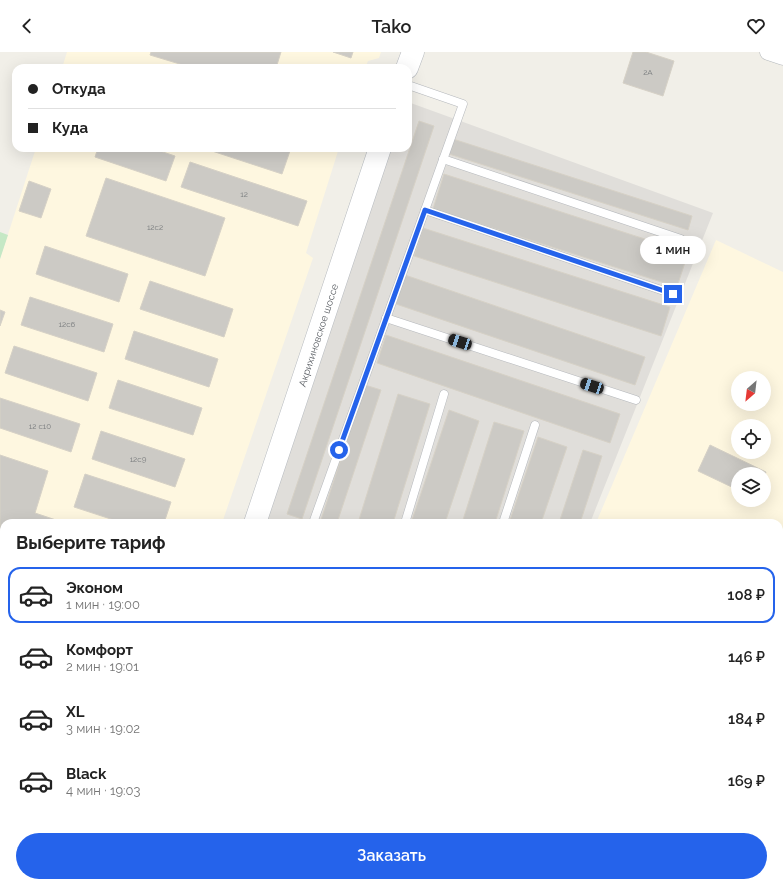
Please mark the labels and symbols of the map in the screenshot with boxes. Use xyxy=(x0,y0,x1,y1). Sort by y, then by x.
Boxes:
house number: 2А xyxy=(643,67,653,77)
house number: 12 xyxy=(240,189,248,199)
house number: 12с2 xyxy=(147,222,163,232)
callout: 1 мин xyxy=(640,236,706,264)
street label: Акрихиновское шоссе xyxy=(297,282,340,388)
route end xyxy=(664,285,682,303)
house number: 12с6 xyxy=(59,319,76,329)
car xyxy=(447,333,473,351)
north arrow xyxy=(731,371,771,411)
car xyxy=(579,377,605,395)
house number: 12 с10 xyxy=(29,421,51,431)
route start xyxy=(330,441,348,459)
house number: 12с9 xyxy=(130,454,147,464)

